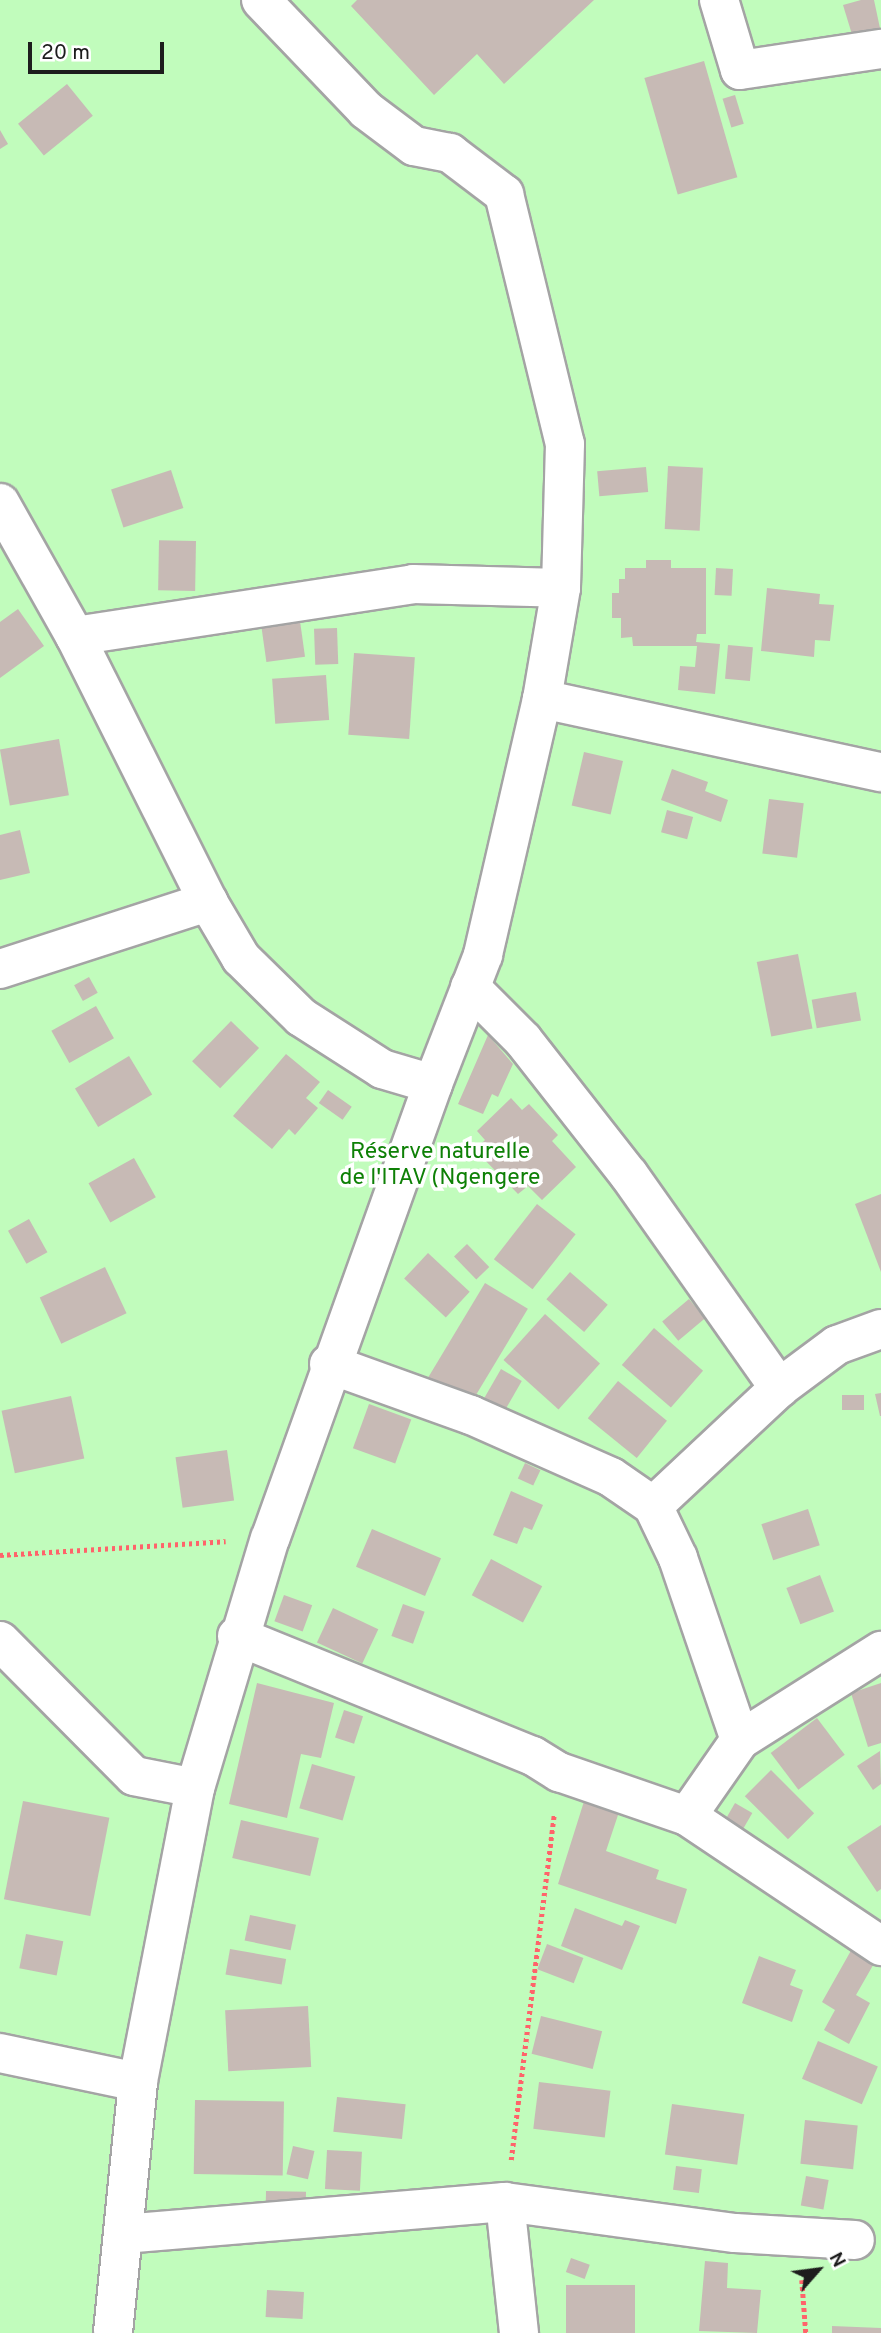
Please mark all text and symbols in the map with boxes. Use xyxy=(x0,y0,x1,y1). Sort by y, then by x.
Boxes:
scale bar xyxy=(32,28,168,72)
text: 20 m xyxy=(41,40,90,67)
park label: Réserve naturelle de l'ITAV (Ngengere xyxy=(339,1139,541,1193)
north arrow xyxy=(783,2235,853,2305)
text: N xyxy=(823,2248,850,2272)

